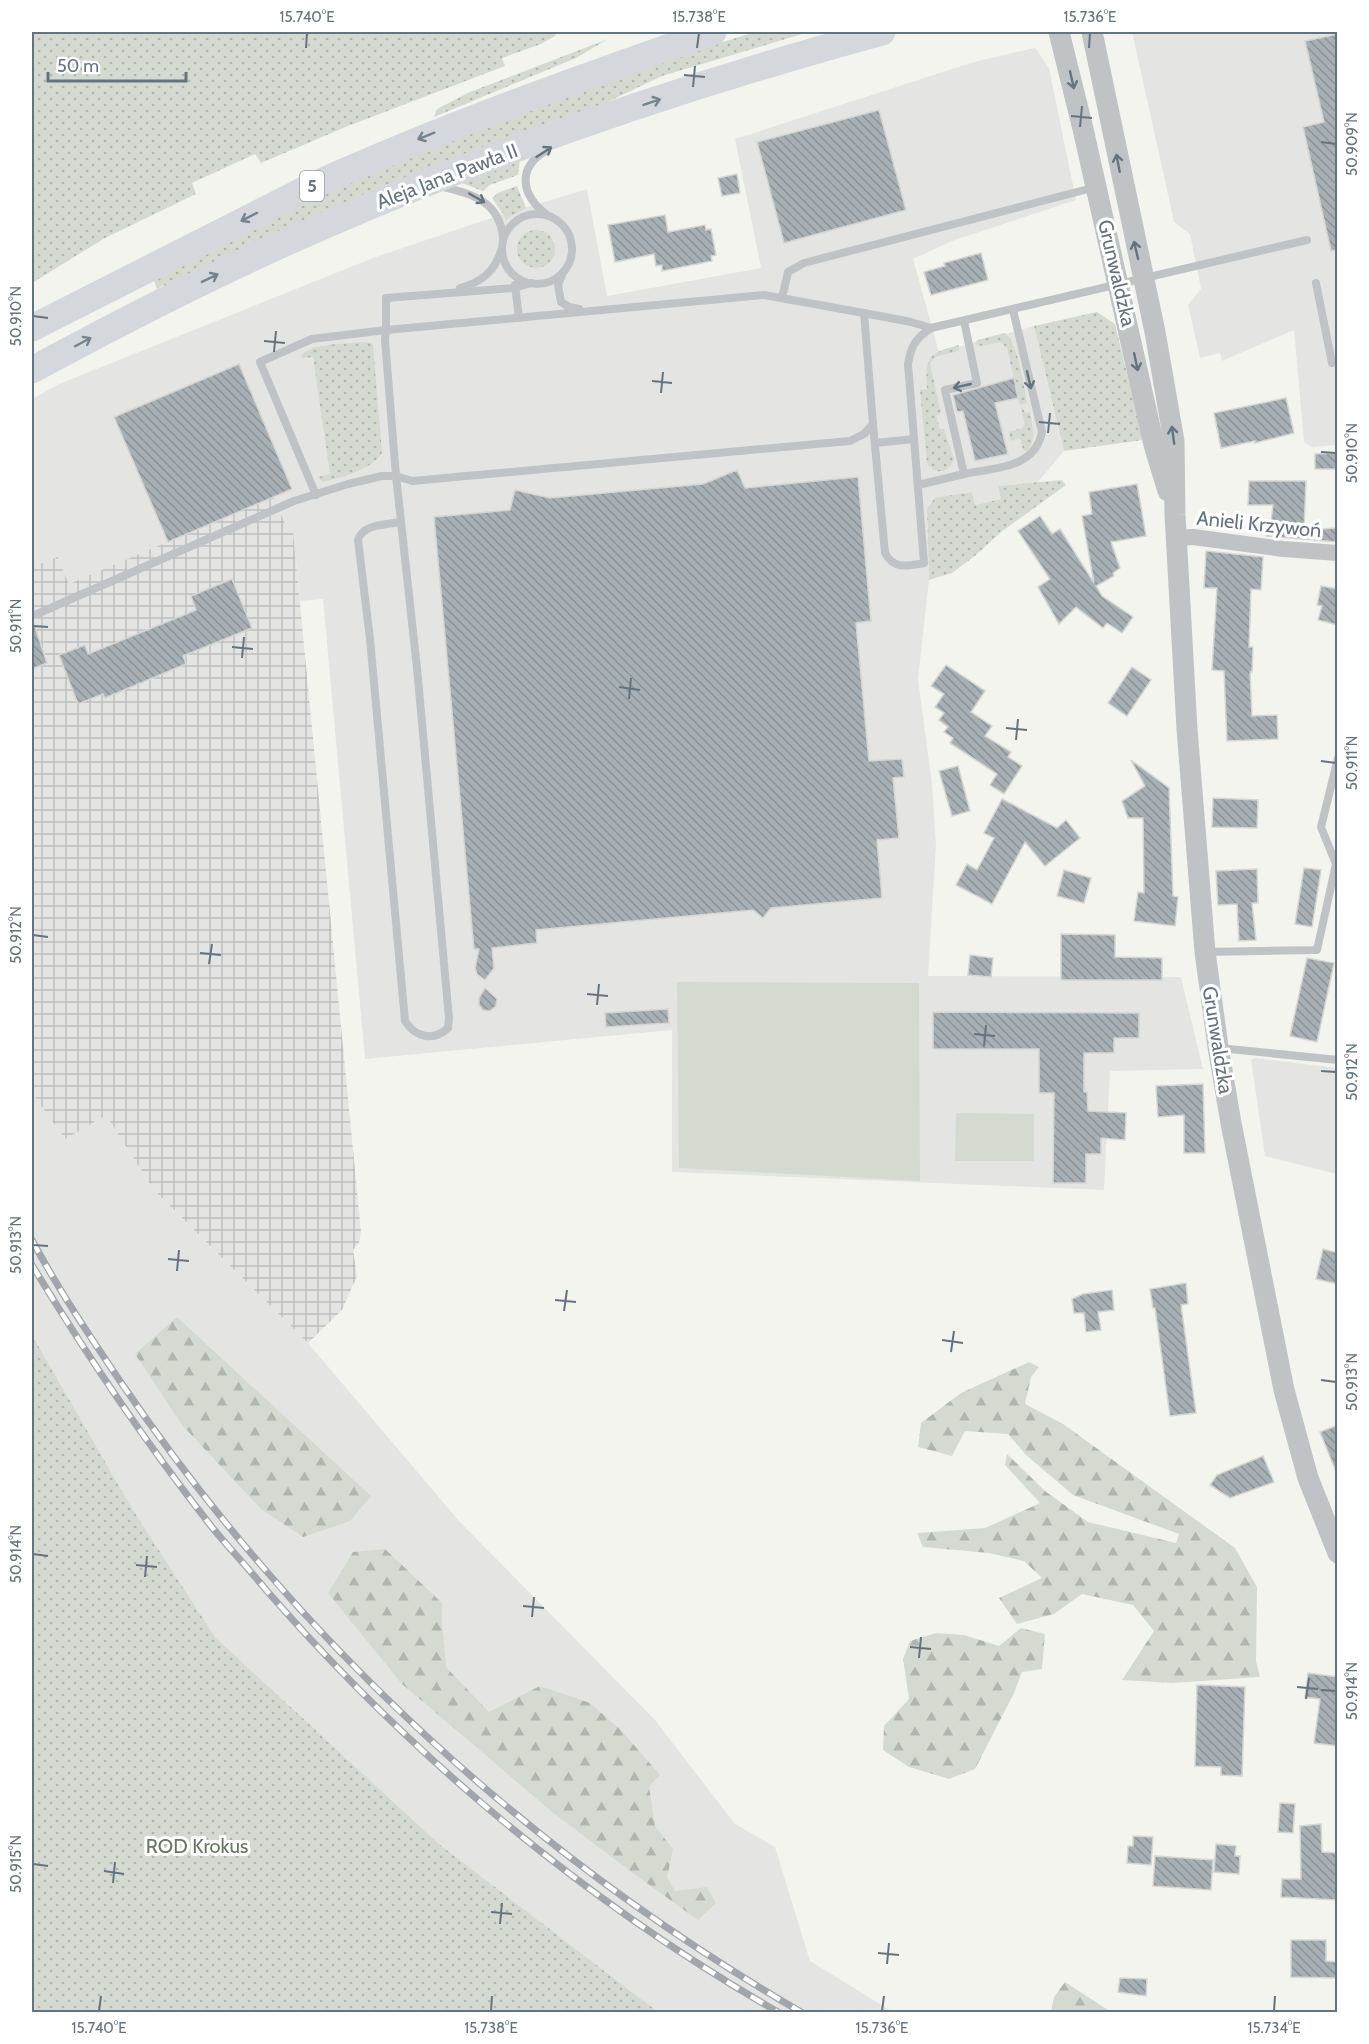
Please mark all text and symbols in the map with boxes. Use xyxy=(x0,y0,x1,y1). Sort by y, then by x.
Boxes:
text: 15.740°E xyxy=(280,8,334,26)
text: 15.738°E xyxy=(672,8,726,26)
text: 15.736°E xyxy=(1064,8,1116,26)
scale bar xyxy=(48,45,186,83)
text: 50 m xyxy=(57,55,99,77)
one-way arrow xyxy=(1067,70,1078,89)
one-way arrow xyxy=(642,96,661,107)
text: 50.909°N xyxy=(1343,112,1361,176)
one-way arrow xyxy=(417,131,436,142)
street label: Aleja Jana Pawła II xyxy=(373,138,521,214)
one-way arrow xyxy=(535,146,552,158)
one-way arrow xyxy=(1112,153,1124,172)
road number: 5 xyxy=(300,171,324,201)
one-way arrow xyxy=(468,192,485,204)
one-way arrow xyxy=(240,212,258,224)
street label: Grunwaldzka xyxy=(1093,217,1141,329)
one-way arrow xyxy=(1130,241,1142,260)
one-way arrow xyxy=(200,272,218,284)
text: 50.910°N xyxy=(7,286,25,346)
one-way arrow xyxy=(74,336,91,348)
one-way arrow xyxy=(1131,352,1143,371)
one-way arrow xyxy=(1024,370,1036,389)
one-way arrow xyxy=(952,381,971,393)
text: 50.910°N xyxy=(1343,423,1361,483)
one-way arrow xyxy=(1167,426,1178,446)
street label: Anieli Krzywoń xyxy=(1195,506,1323,542)
text: 50.911°N xyxy=(7,599,25,653)
text: 50.911°N xyxy=(1343,736,1361,790)
text: 50.912°N xyxy=(7,906,25,964)
street label: Grunwaldzka xyxy=(1198,984,1238,1096)
text: 50.912°N xyxy=(1343,1043,1361,1101)
text: 50.913°N xyxy=(7,1216,25,1274)
text: 50.913°N xyxy=(1343,1353,1361,1411)
text: 50.914°N xyxy=(7,1525,25,1583)
text: 50.914°N xyxy=(1343,1662,1361,1720)
park label: ROD Krokus xyxy=(146,1834,248,1858)
text: 50.915°N xyxy=(7,1835,25,1893)
text: 15.740°E xyxy=(72,2019,126,2037)
text: 15.738°E xyxy=(464,2019,518,2037)
text: 15.736°E xyxy=(856,2019,908,2037)
text: 15.734°E xyxy=(1248,2019,1300,2037)

